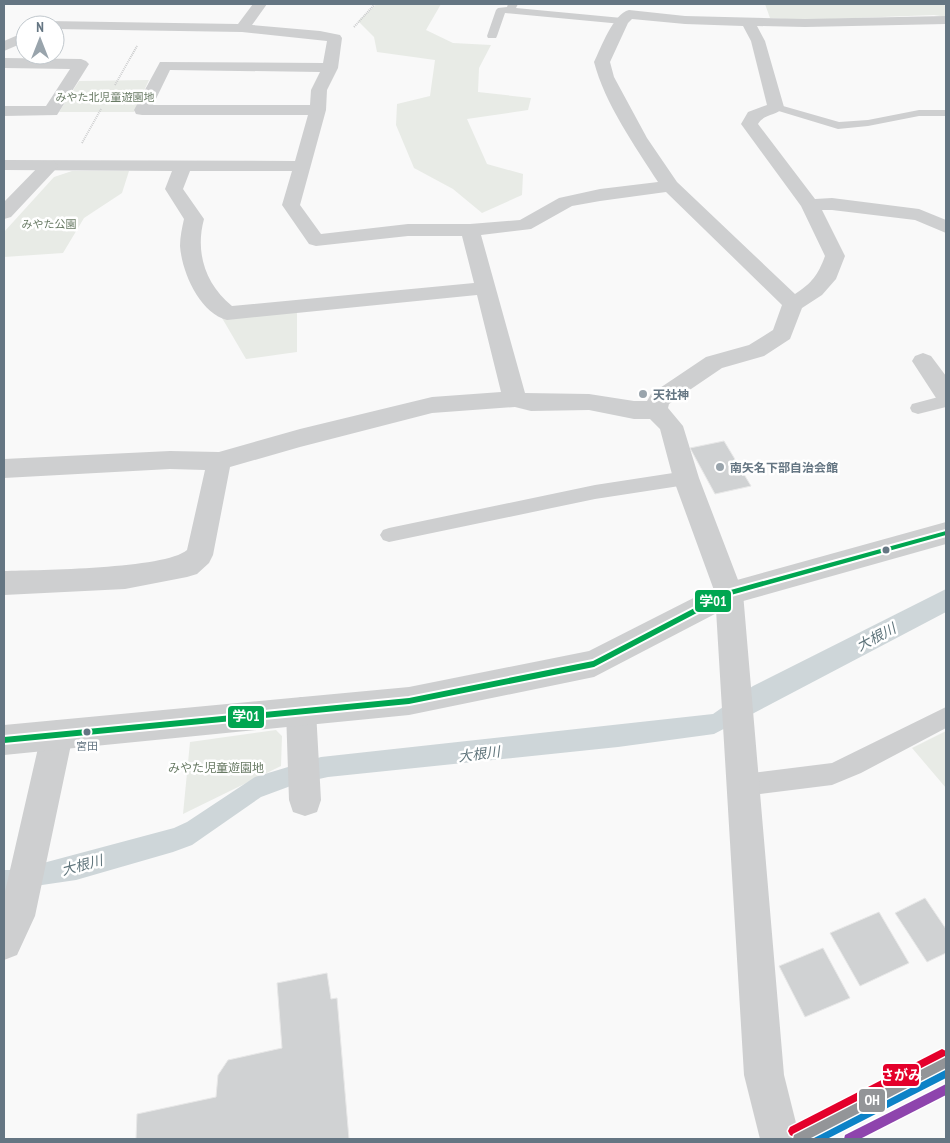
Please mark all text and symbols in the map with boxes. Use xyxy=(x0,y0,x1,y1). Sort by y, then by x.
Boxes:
north arrow xyxy=(15,15,65,65)
text: N xyxy=(36,18,44,36)
park label: みやた北児童遊園地 xyxy=(56,90,155,104)
park label: みやた公園 xyxy=(22,217,77,231)
place label: 天社神 xyxy=(653,387,689,402)
marker: 天社神 xyxy=(637,388,649,400)
place label: 南矢名下部自治会館 xyxy=(730,460,838,475)
marker: 南矢名下部自治会館 xyxy=(714,461,726,473)
unlabelled marker xyxy=(881,545,891,555)
line badge: 学01 xyxy=(694,589,732,613)
text: 学01 xyxy=(699,592,727,610)
water label: 大根川 xyxy=(853,618,901,655)
line badge: 学01 xyxy=(227,705,265,729)
text: 学01 xyxy=(232,707,260,725)
marker: 宮田 xyxy=(82,727,92,737)
place label: 宮田 xyxy=(76,739,98,753)
water label: 大根川 xyxy=(457,742,503,765)
park label: みやた児童遊園地 xyxy=(168,760,264,775)
water label: 大根川 xyxy=(59,850,107,879)
line badge: さがみ xyxy=(882,1063,920,1087)
text: さがみ xyxy=(880,1066,922,1084)
line badge: OH xyxy=(858,1088,886,1113)
text: OH xyxy=(864,1091,880,1109)

